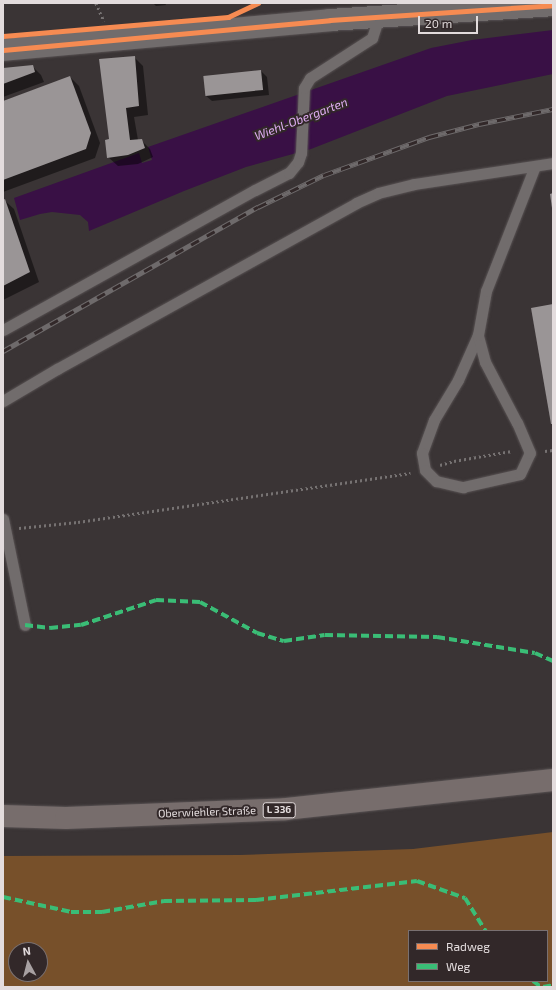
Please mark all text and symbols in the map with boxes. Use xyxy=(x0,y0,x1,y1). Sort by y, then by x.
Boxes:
scale bar xyxy=(420,8,480,34)
text: 20 m xyxy=(425,16,452,30)
water label: Wiehl-Obergarten xyxy=(252,95,350,143)
road number: L 336 xyxy=(262,802,296,818)
street label: Oberwiehler Straße xyxy=(158,804,256,820)
legend xyxy=(408,930,548,982)
text: Radweg xyxy=(446,939,490,953)
north arrow xyxy=(8,942,48,982)
text: N xyxy=(22,944,31,958)
text: Weg xyxy=(446,959,470,973)

